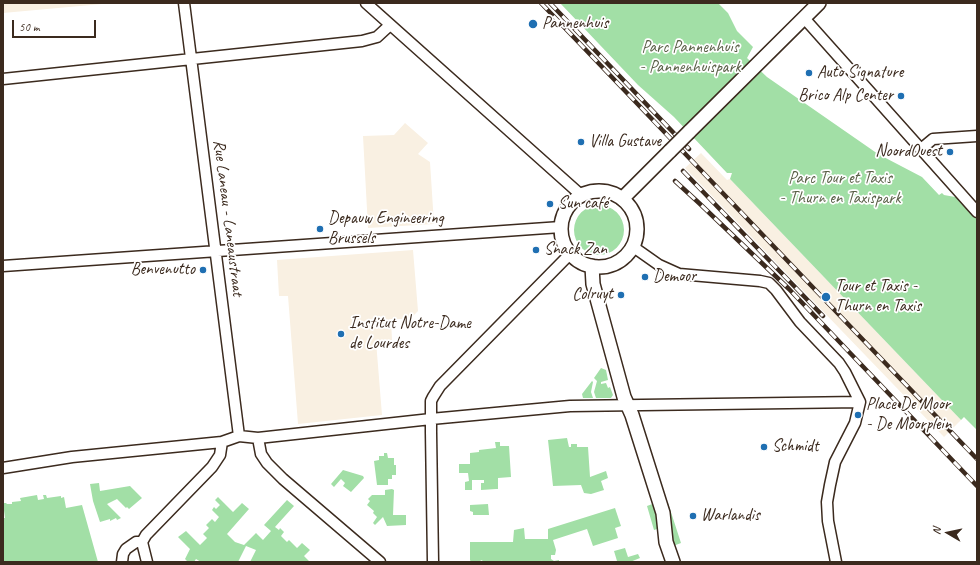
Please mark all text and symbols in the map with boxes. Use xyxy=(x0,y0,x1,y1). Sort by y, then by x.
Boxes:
scale bar xyxy=(14,12,98,38)
place label: Pannenhuis xyxy=(542,14,608,34)
marker: Pannenhuis xyxy=(527,18,539,30)
text: 50 m xyxy=(19,19,39,35)
park label: Parc Pannenhuis - Pannenhuispark xyxy=(639,38,741,78)
place label: Auto Signature xyxy=(817,63,903,83)
marker: Auto Signature xyxy=(804,68,814,78)
place label: Brico Alp Center xyxy=(798,86,893,106)
marker: Brico Alp Center xyxy=(896,91,906,101)
place label: Villa Gustave xyxy=(589,132,661,152)
marker: Villa Gustave xyxy=(576,137,586,147)
street label: Rue Laneau - Laneaustraat xyxy=(208,139,248,297)
place label: NoordOuest xyxy=(875,142,942,162)
marker: NoordOuest xyxy=(945,147,955,157)
park label: Parc Tour et Taxis - Thurn en Taxispark xyxy=(779,169,901,209)
place label: Sun café xyxy=(558,194,608,214)
marker: Sun café xyxy=(545,199,555,209)
place label: Depauw Engineering Brussels xyxy=(328,209,444,249)
marker: Depauw Engineering Brussels xyxy=(315,224,325,234)
place label: Snack Zan xyxy=(544,240,607,260)
marker: Snack Zan xyxy=(531,245,541,255)
place label: Benvenutto xyxy=(131,260,195,280)
marker: Benvenutto xyxy=(198,265,208,275)
place label: Demoor xyxy=(653,267,696,287)
marker: Demoor xyxy=(640,272,650,282)
place label: Tour et Taxis - Thurn en Taxis xyxy=(835,277,921,317)
place label: Colruyt xyxy=(572,285,613,305)
marker: Colruyt xyxy=(616,290,626,300)
marker: Tour et Taxis - Thurn en Taxis xyxy=(820,291,832,303)
place label: Institut Notre-Dame de Lourdes xyxy=(349,314,471,354)
marker: Institut Notre-Dame de Lourdes xyxy=(336,329,346,339)
place label: Place De Moor - De Moorplein xyxy=(866,395,951,435)
marker: Place De Moor - De Moorplein xyxy=(853,410,863,420)
place label: Schmidt xyxy=(772,437,819,457)
marker: Schmidt xyxy=(759,442,769,452)
place label: Warlandis xyxy=(701,506,760,526)
marker: Warlandis xyxy=(688,511,698,521)
north arrow xyxy=(928,513,968,553)
text: N xyxy=(929,527,944,536)

